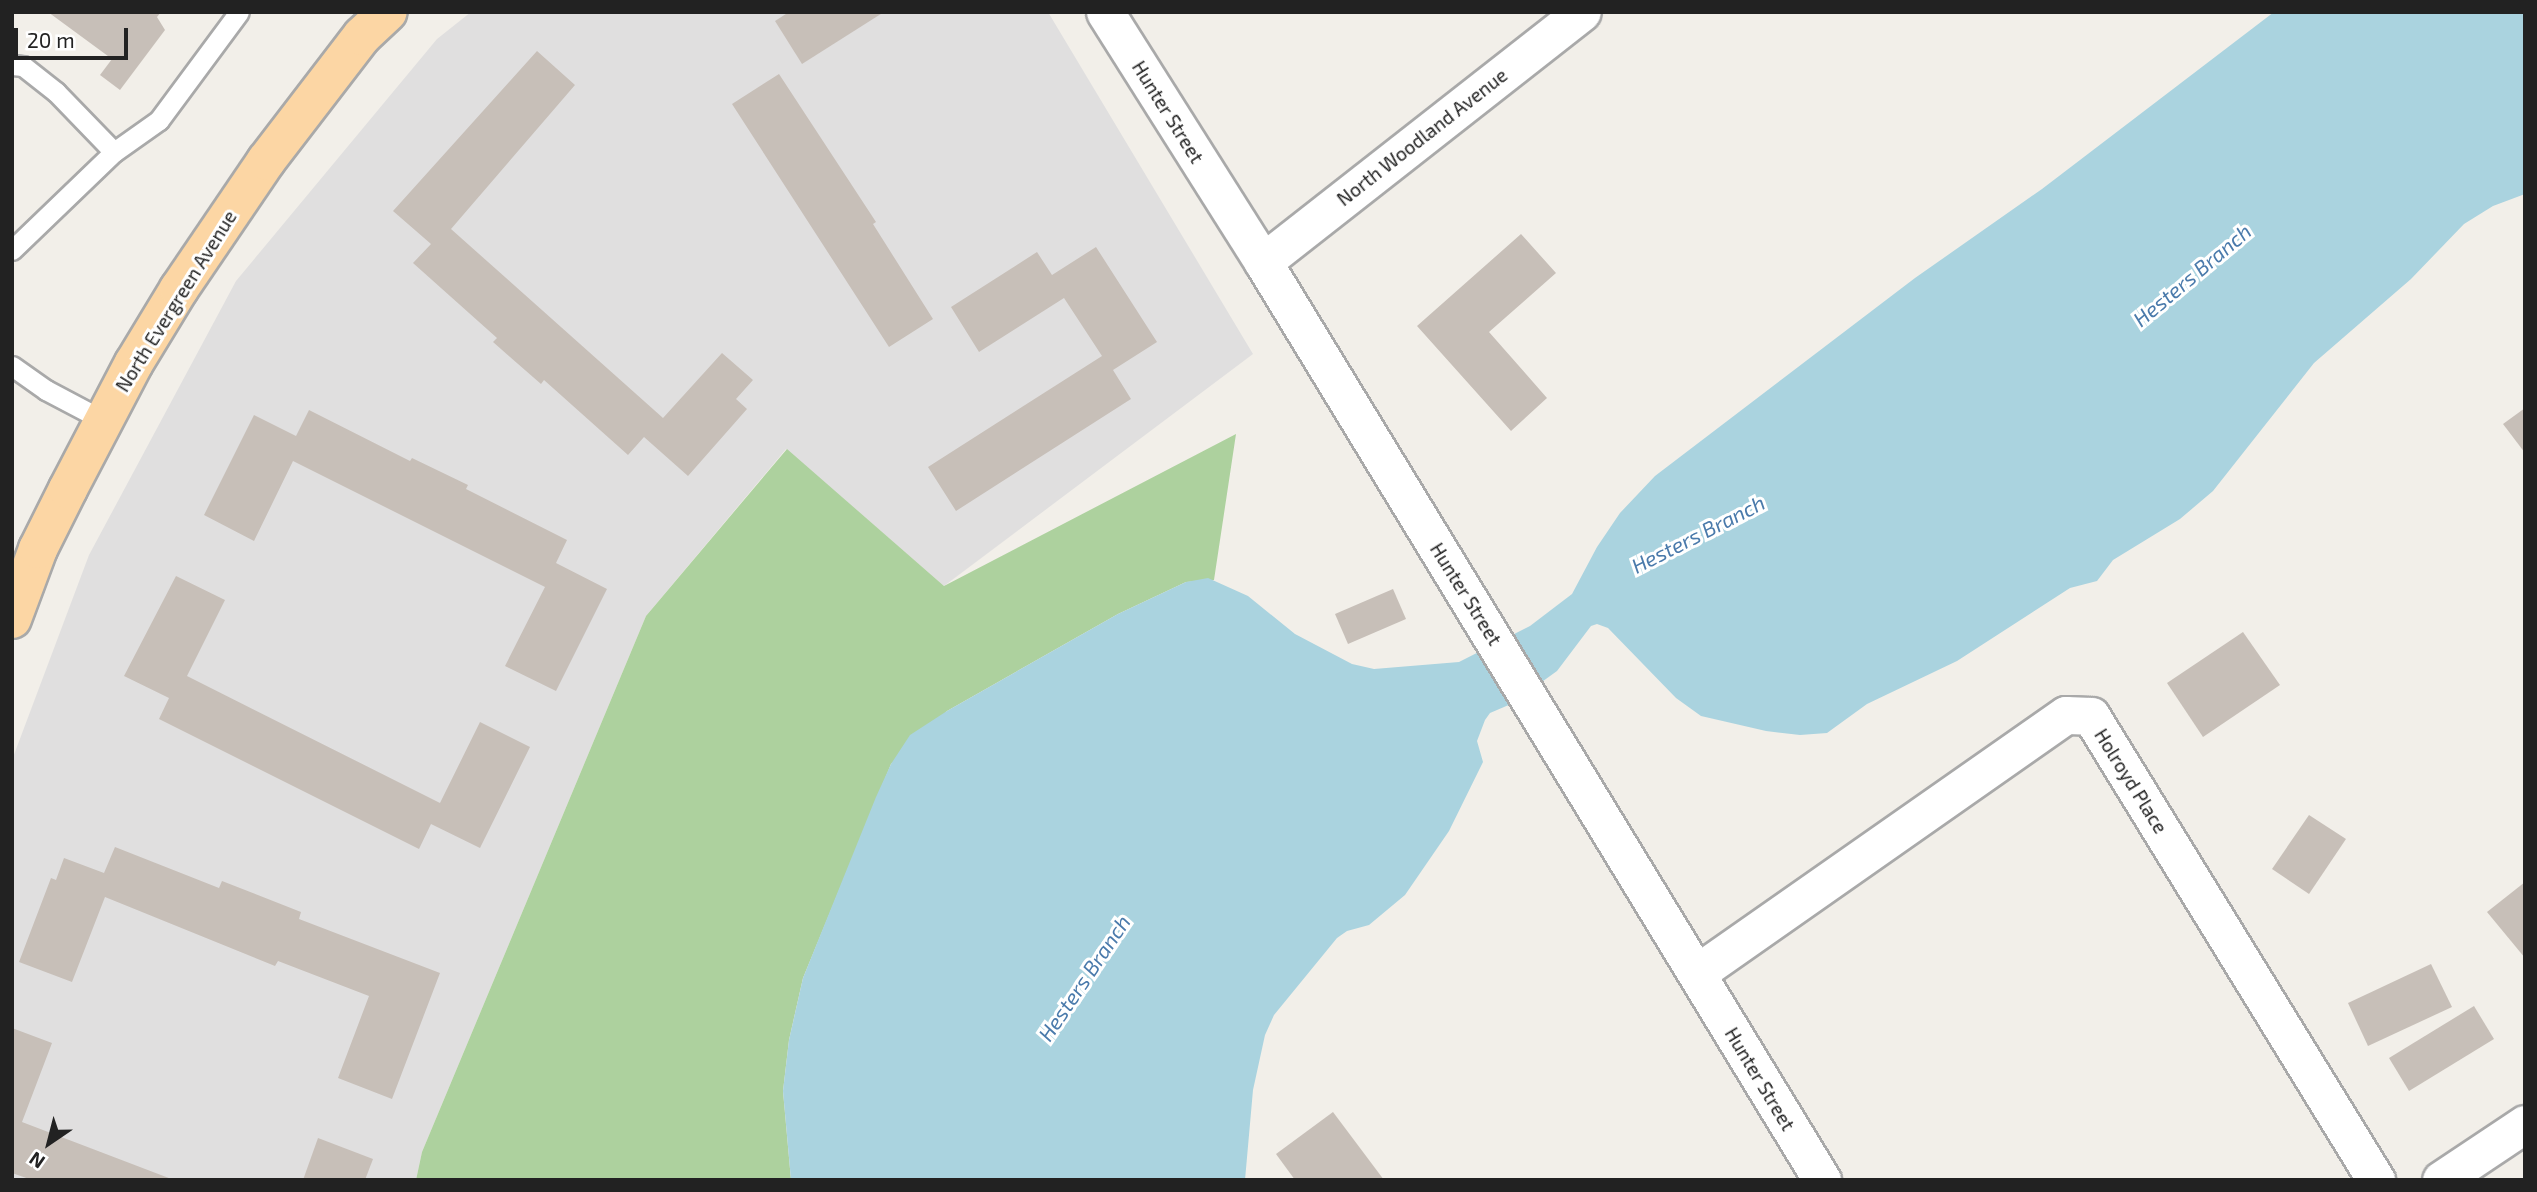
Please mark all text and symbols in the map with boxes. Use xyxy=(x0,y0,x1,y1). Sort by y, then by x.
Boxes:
scale bar xyxy=(18,14,131,58)
text: 20 m xyxy=(27,27,75,52)
street label: Hunter Street xyxy=(1127,56,1209,168)
street label: North Woodland Avenue xyxy=(1332,63,1512,211)
street label: North Evergreen Avenue xyxy=(111,206,241,396)
water label: Hesters Branch xyxy=(2128,218,2256,332)
water label: Hesters Branch xyxy=(1627,490,1769,578)
street label: Hunter Street xyxy=(1425,538,1507,650)
street label: Holroyd Place xyxy=(2090,725,2172,837)
water label: Hesters Branch xyxy=(1033,910,1135,1046)
street label: Hunter Street xyxy=(1720,1023,1800,1135)
north arrow xyxy=(14,1108,84,1178)
text: N xyxy=(24,1147,49,1174)

